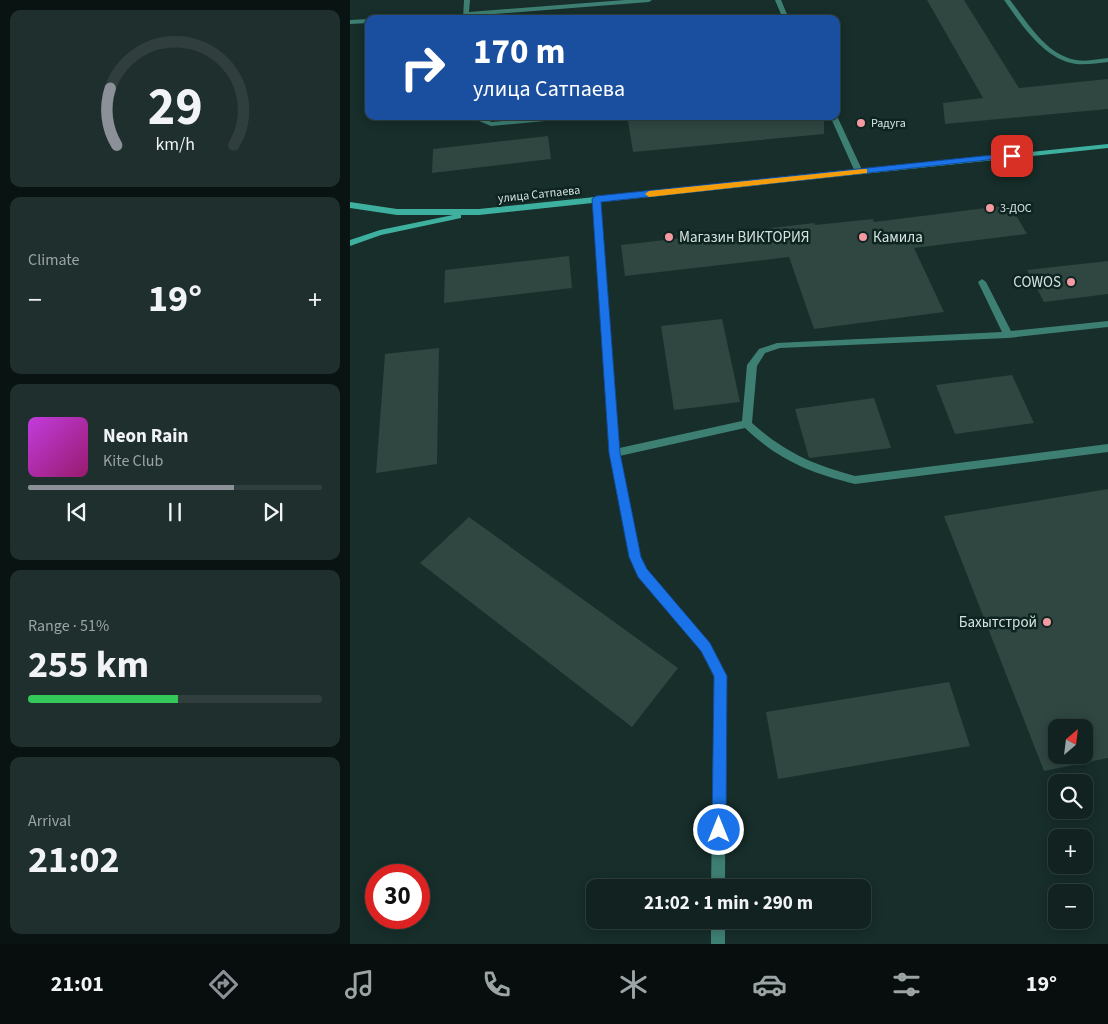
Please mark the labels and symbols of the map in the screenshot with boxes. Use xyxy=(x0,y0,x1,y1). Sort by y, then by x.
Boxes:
place label: Радуга xyxy=(871,115,906,132)
marker: Радуга xyxy=(855,117,867,129)
pin xyxy=(991,135,1033,177)
street label: улица Сатпаева xyxy=(497,182,581,207)
place label: 3-ДОС xyxy=(1000,200,1032,217)
marker: 3-ДОС xyxy=(984,202,996,214)
place label: Магазин ВИКТОРИЯ xyxy=(679,227,810,248)
place label: Камила xyxy=(873,227,923,248)
marker: Магазин ВИКТОРИЯ xyxy=(663,231,675,243)
marker: Камила xyxy=(857,231,869,243)
place label: COWOS xyxy=(1013,272,1061,293)
marker: COWOS xyxy=(1065,276,1077,288)
place label: Бахытстрой xyxy=(959,612,1037,633)
marker: Бахытстрой xyxy=(1041,616,1053,628)
north arrow xyxy=(1048,719,1092,764)
position arrow xyxy=(692,803,744,855)
speed limit sign: 30 xyxy=(365,864,430,929)

